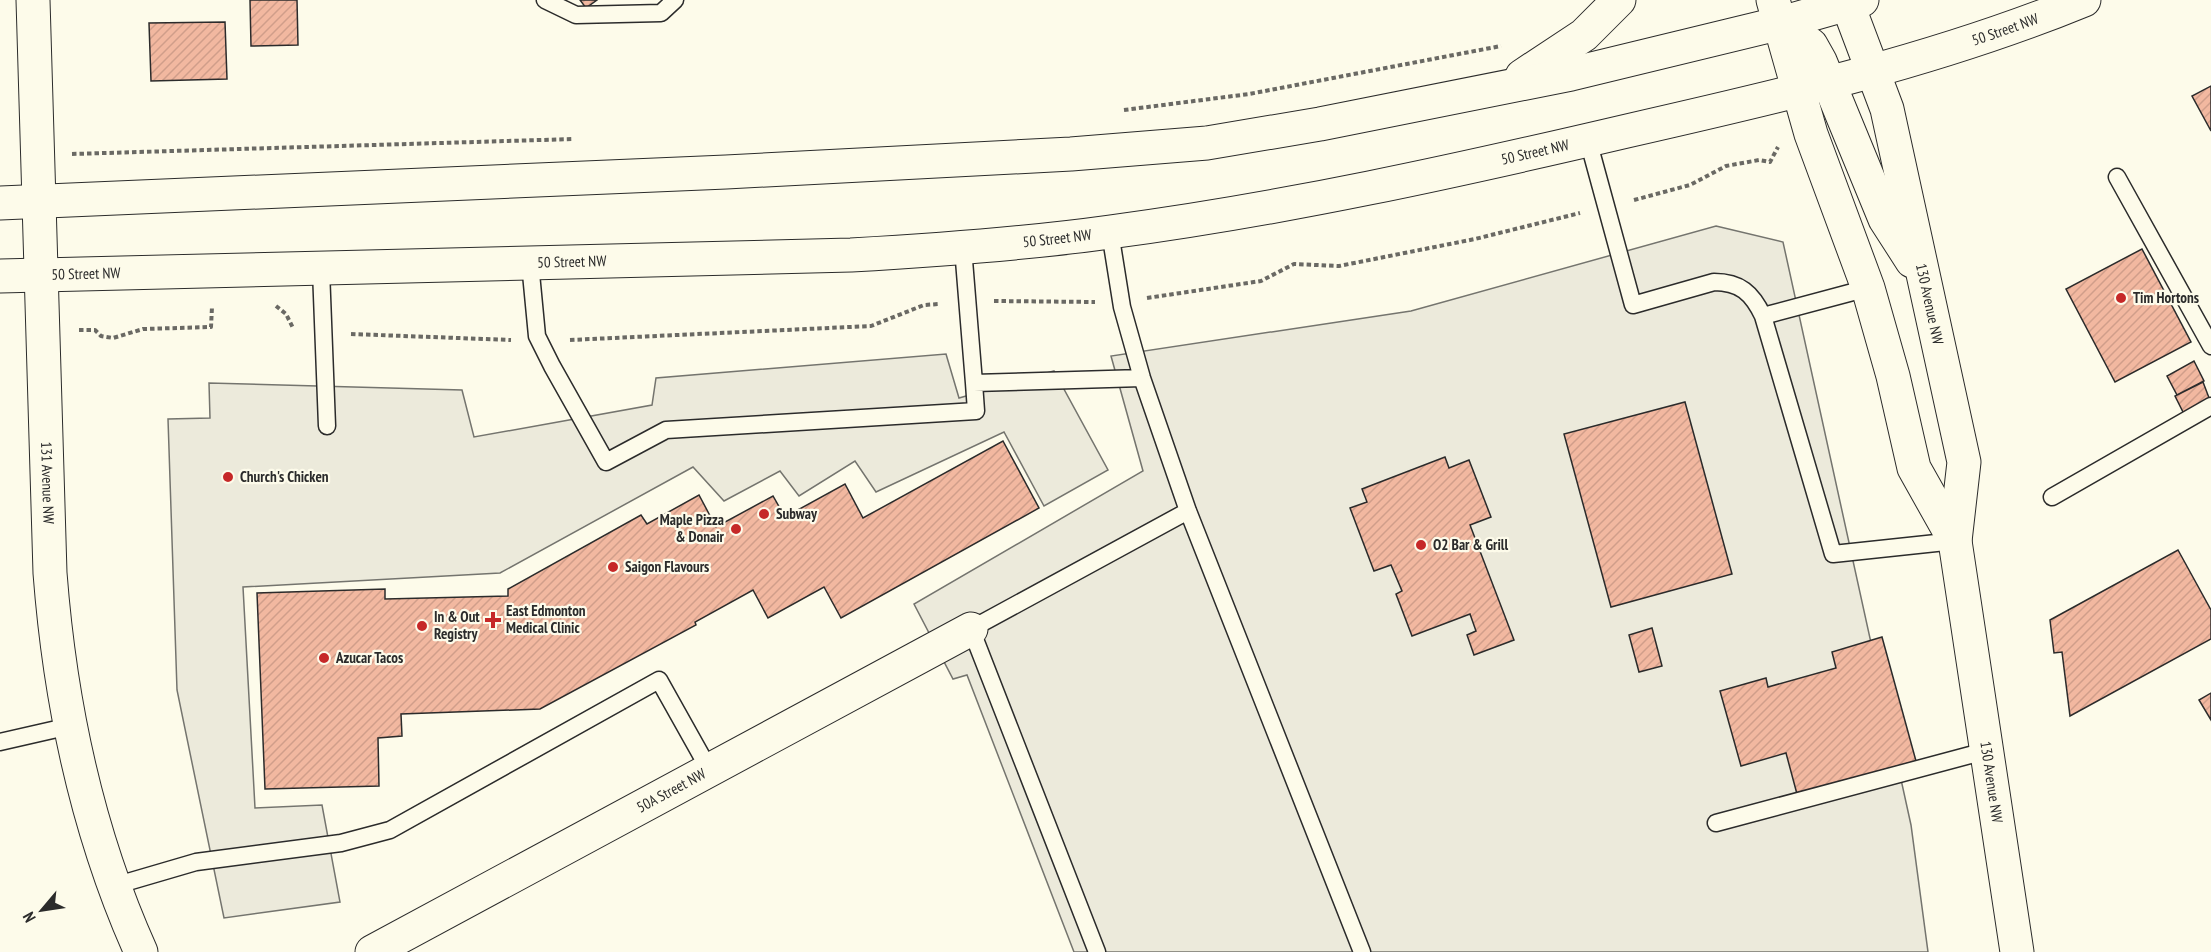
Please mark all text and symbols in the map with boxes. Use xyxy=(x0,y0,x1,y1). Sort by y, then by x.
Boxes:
street label: 50 Street NW xyxy=(1969,9,2041,49)
street label: 50 Street NW xyxy=(1499,135,1571,169)
street label: 50 Street NW xyxy=(1022,225,1093,251)
street label: 50 Street NW xyxy=(537,251,607,272)
street label: 130 Avenue NW xyxy=(1912,262,1948,346)
street label: 50 Street NW xyxy=(51,263,121,284)
place label: Tim Hortons xyxy=(2133,288,2199,307)
marker: Tim Hortons xyxy=(2114,291,2128,305)
street label: 131 Avenue NW xyxy=(37,441,59,524)
place label: Church's Chicken xyxy=(240,467,329,486)
marker: Church's Chicken xyxy=(221,470,235,484)
place label: Subway xyxy=(776,504,818,523)
marker: Subway xyxy=(757,507,771,521)
place label: Maple Pizza & Donair xyxy=(660,510,725,546)
marker: Maple Pizza & Donair xyxy=(729,522,743,536)
place label: O2 Bar & Grill xyxy=(1433,535,1508,554)
marker: O2 Bar & Grill xyxy=(1414,538,1428,552)
place label: Saigon Flavours xyxy=(625,557,709,576)
marker: Saigon Flavours xyxy=(606,560,620,574)
place label: East Edmonton Medical Clinic xyxy=(506,601,586,637)
place label: In & Out Registry xyxy=(434,607,480,643)
marker: East Edmonton Medical Clinic xyxy=(484,611,502,629)
marker: In & Out Registry xyxy=(415,619,429,633)
place label: Azucar Tacos xyxy=(335,648,403,667)
marker: Azucar Tacos xyxy=(317,651,331,665)
street label: 130 Avenue NW xyxy=(1976,740,2007,824)
street label: 50A Street NW xyxy=(633,764,709,817)
north arrow xyxy=(12,880,72,940)
text: N xyxy=(18,909,40,926)

